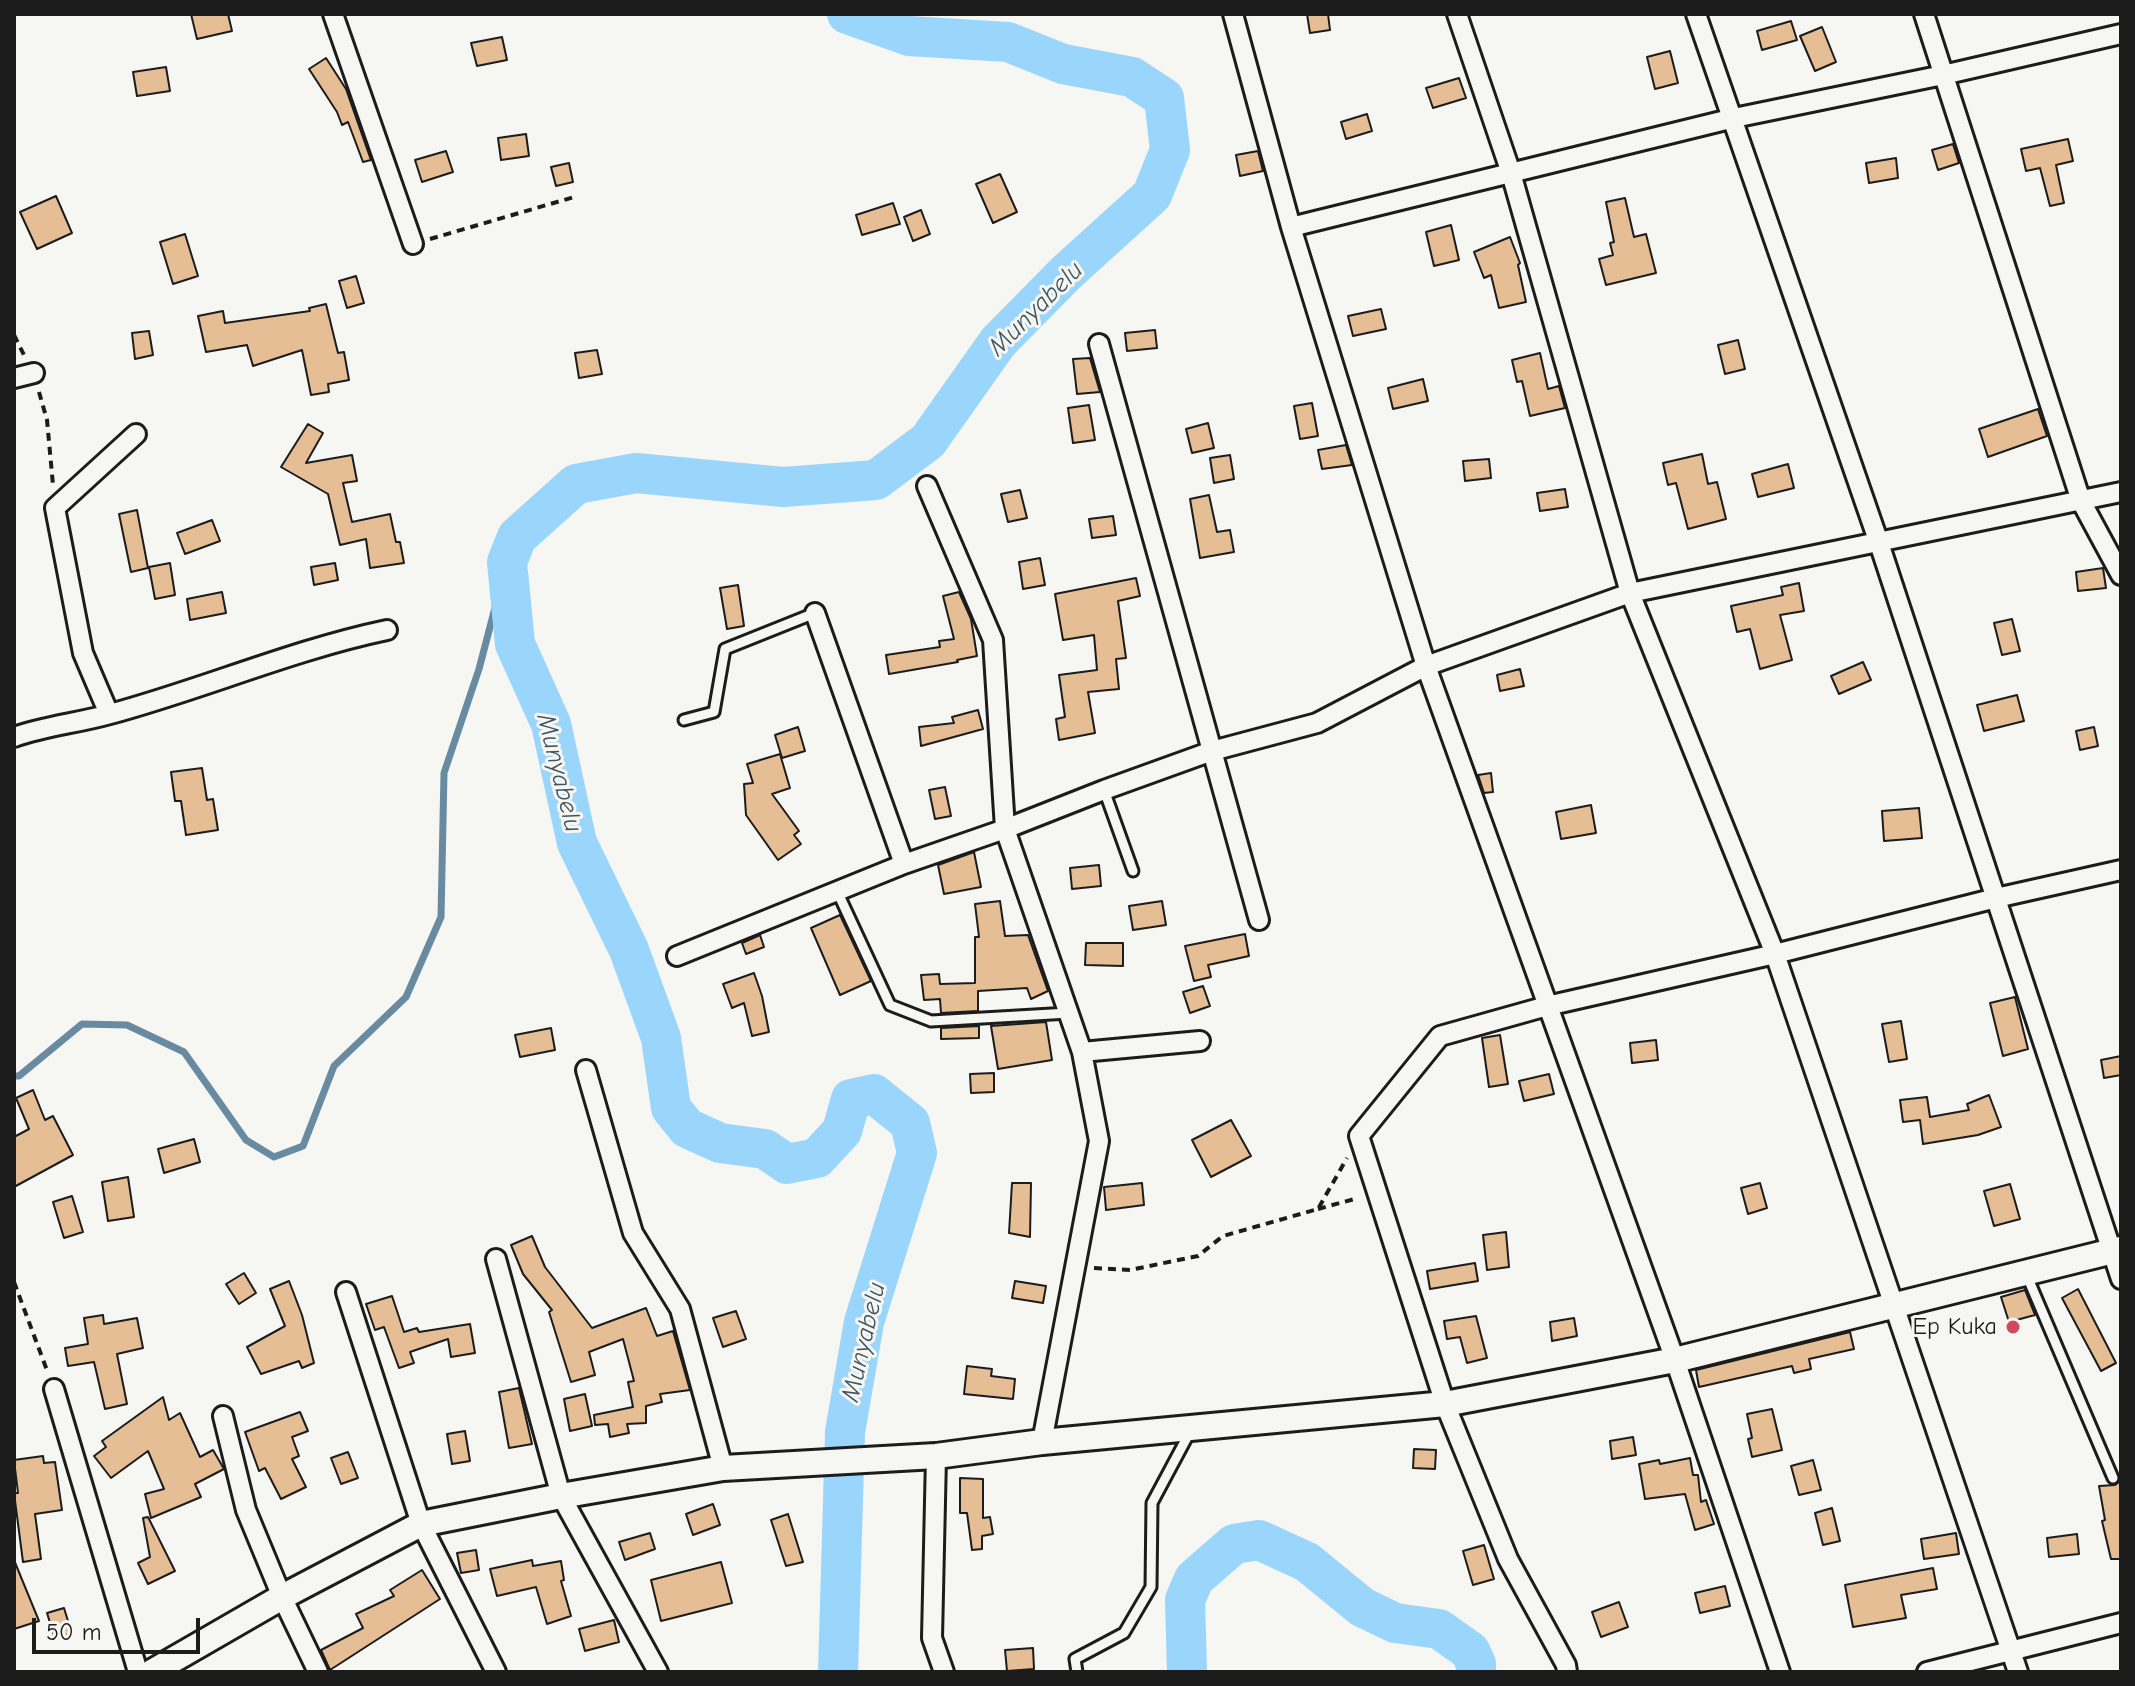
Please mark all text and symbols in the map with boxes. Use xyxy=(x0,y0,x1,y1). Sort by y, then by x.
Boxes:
water label: Munyabelu xyxy=(982,255,1090,363)
water label: Munyabelu xyxy=(529,710,589,836)
water label: Munyabelu xyxy=(835,1279,893,1405)
place label: Ep Kuka xyxy=(1913,1313,1997,1341)
marker: Ep Kuka xyxy=(2004,1318,2022,1336)
scale bar xyxy=(36,1602,204,1652)
text: 50 m xyxy=(46,1618,102,1646)

